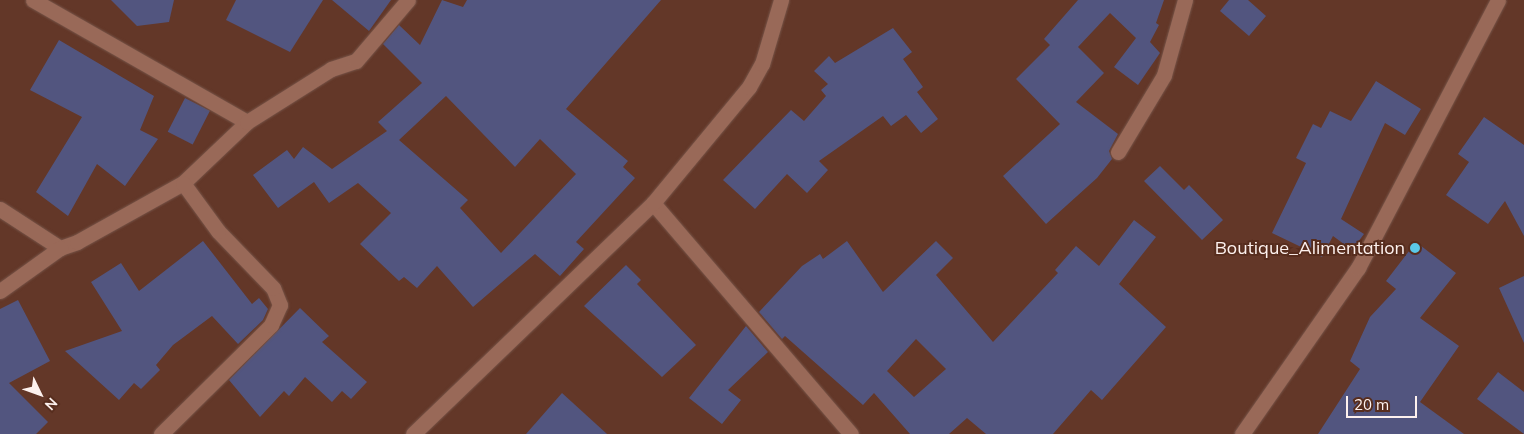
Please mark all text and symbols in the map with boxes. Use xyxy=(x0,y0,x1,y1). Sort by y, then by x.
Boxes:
place label: Boutique_Alimentation xyxy=(1215,237,1405,259)
marker: Boutique_Alimentation xyxy=(1409,242,1421,254)
north arrow xyxy=(15,369,65,419)
scale bar xyxy=(1349,386,1420,418)
text: N xyxy=(41,394,61,414)
text: 20 m xyxy=(1354,395,1389,414)

